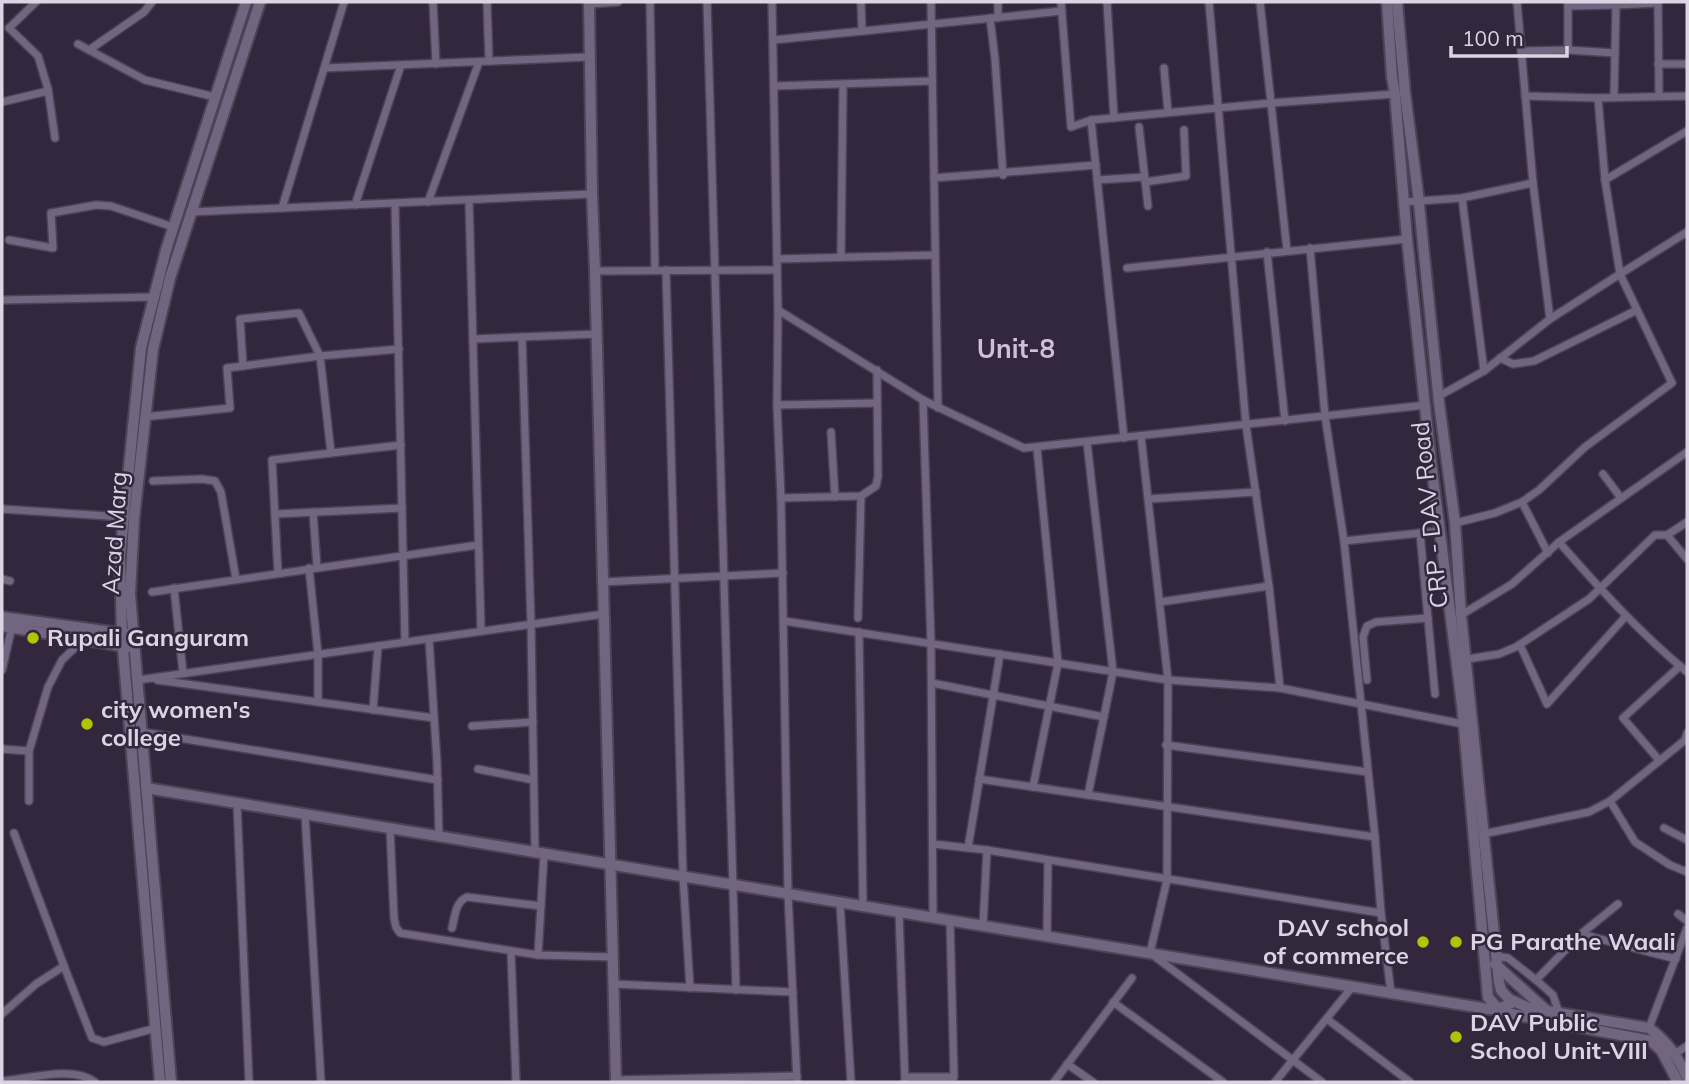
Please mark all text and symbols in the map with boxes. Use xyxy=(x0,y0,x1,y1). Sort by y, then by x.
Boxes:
scale bar xyxy=(1451,14,1566,58)
text: 100 m xyxy=(1462,25,1524,51)
district label: Unit-8 xyxy=(977,332,1055,365)
street label: CRP - DAV Road xyxy=(1404,420,1454,610)
street label: Azad Marg xyxy=(95,471,133,595)
place label: Rupali Ganguram xyxy=(47,622,249,652)
marker: Rupali Ganguram xyxy=(25,630,41,646)
place label: city women's college xyxy=(101,694,250,752)
marker: city women's college xyxy=(79,716,95,732)
place label: DAV school of commerce xyxy=(1263,912,1409,970)
place label: PG Parathe Waali xyxy=(1470,926,1676,956)
marker: DAV school of commerce xyxy=(1415,934,1431,950)
marker: PG Parathe Waali xyxy=(1448,934,1464,950)
place label: DAV Public School Unit-VIII xyxy=(1470,1007,1648,1065)
marker: DAV Public School Unit-VIII xyxy=(1448,1029,1464,1045)

